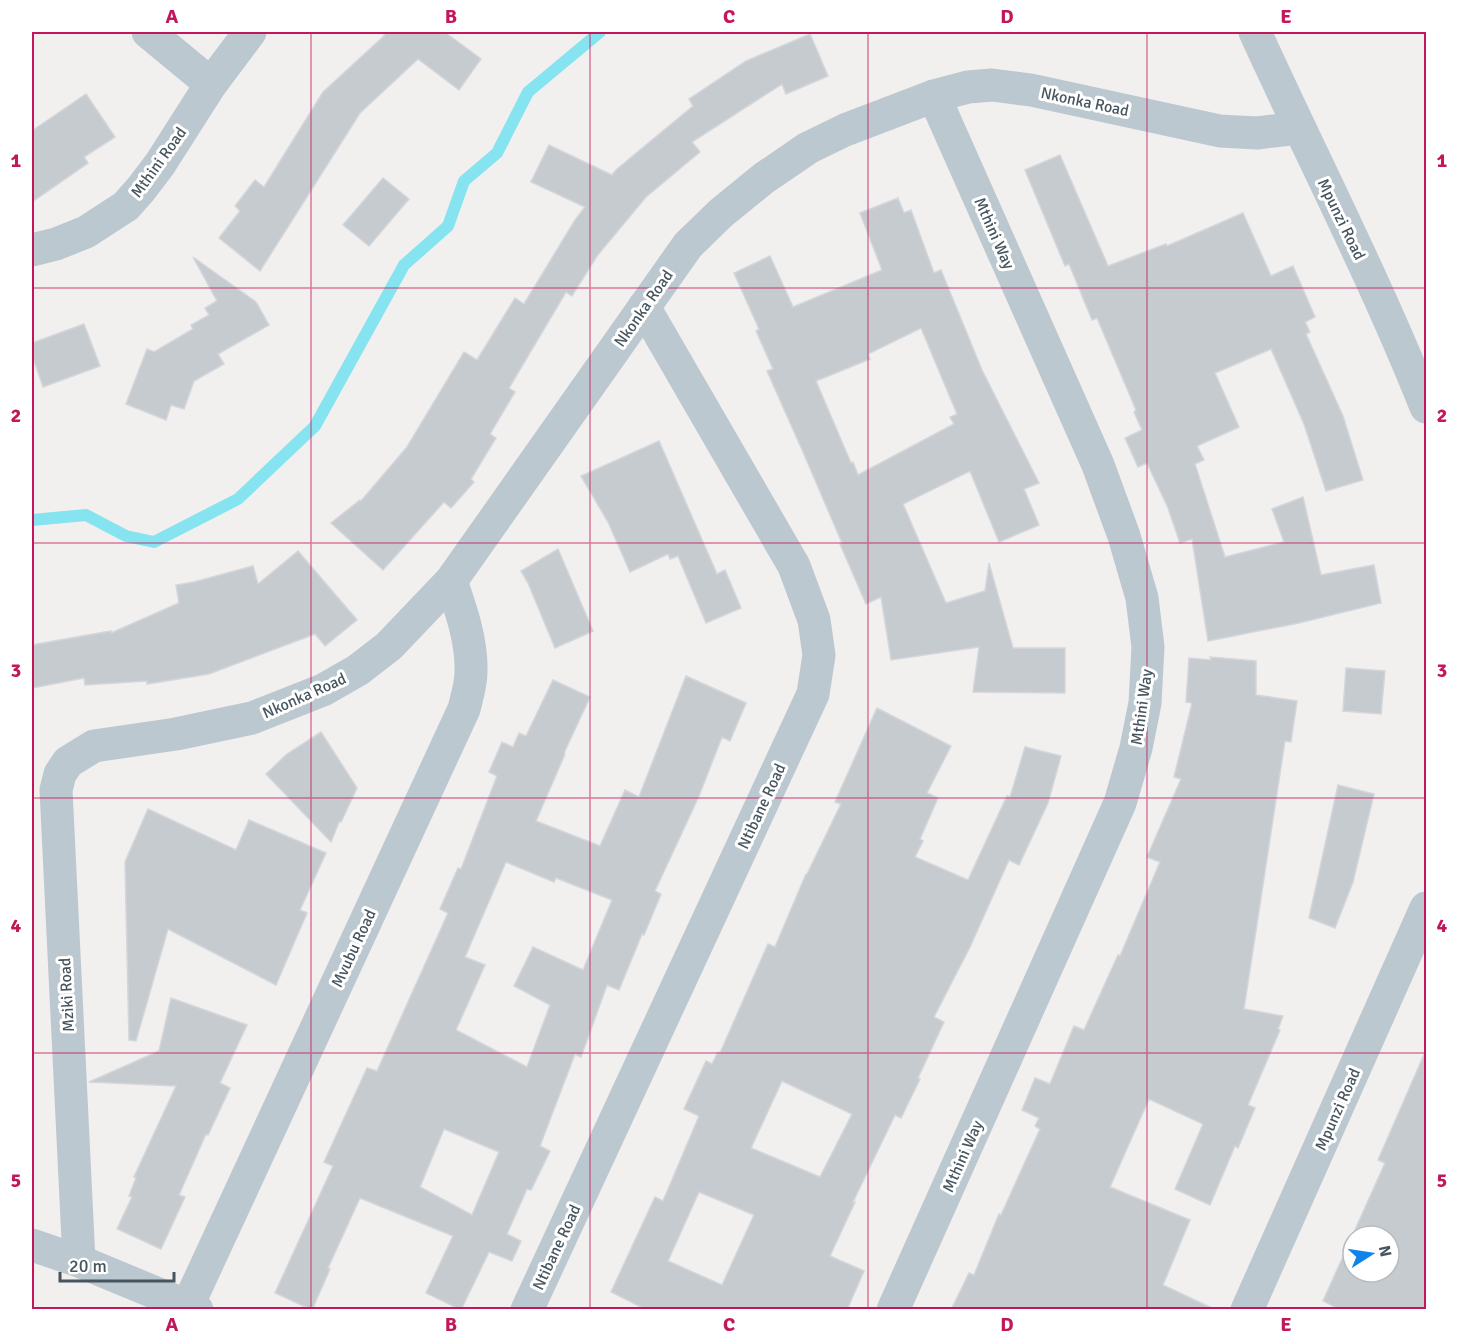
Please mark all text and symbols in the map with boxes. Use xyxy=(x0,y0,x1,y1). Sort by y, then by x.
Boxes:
text: A xyxy=(166,4,179,29)
text: B xyxy=(445,4,457,29)
text: C xyxy=(723,4,735,29)
text: D xyxy=(1000,4,1014,29)
text: E xyxy=(1280,4,1292,29)
street label: Nkonka Road xyxy=(1039,83,1131,121)
street label: Mthini Road xyxy=(127,123,191,202)
text: 1 xyxy=(11,148,22,173)
text: 1 xyxy=(1437,148,1448,173)
street label: Mpunzi Road xyxy=(1313,175,1369,263)
street label: Mthini Way xyxy=(969,194,1019,273)
street label: Nkonka Road xyxy=(610,266,678,351)
text: 2 xyxy=(11,403,21,428)
text: 2 xyxy=(1437,403,1447,428)
text: 3 xyxy=(11,658,21,683)
text: 3 xyxy=(1437,658,1447,683)
street label: Mthini Way xyxy=(1127,667,1157,746)
street label: Nkonka Road xyxy=(259,669,349,723)
street label: Ntibane Road xyxy=(733,761,790,852)
street label: Mvubu Road xyxy=(327,906,381,991)
text: 4 xyxy=(11,913,22,938)
text: 4 xyxy=(1437,913,1448,938)
street label: Mziki Road xyxy=(55,957,79,1033)
street label: Mpunzi Road xyxy=(1311,1065,1365,1154)
street label: Mthini Way xyxy=(938,1117,988,1195)
text: 5 xyxy=(11,1168,21,1193)
text: 5 xyxy=(1437,1168,1447,1193)
street label: Ntibane Road xyxy=(528,1202,585,1293)
north arrow xyxy=(1341,1224,1401,1284)
text: N xyxy=(1374,1244,1396,1259)
scale bar xyxy=(60,1245,174,1283)
text: 20 m xyxy=(69,1255,107,1277)
text: A xyxy=(166,1312,179,1337)
text: B xyxy=(445,1312,457,1337)
text: C xyxy=(723,1312,735,1337)
text: D xyxy=(1000,1312,1014,1337)
text: E xyxy=(1280,1312,1292,1337)

